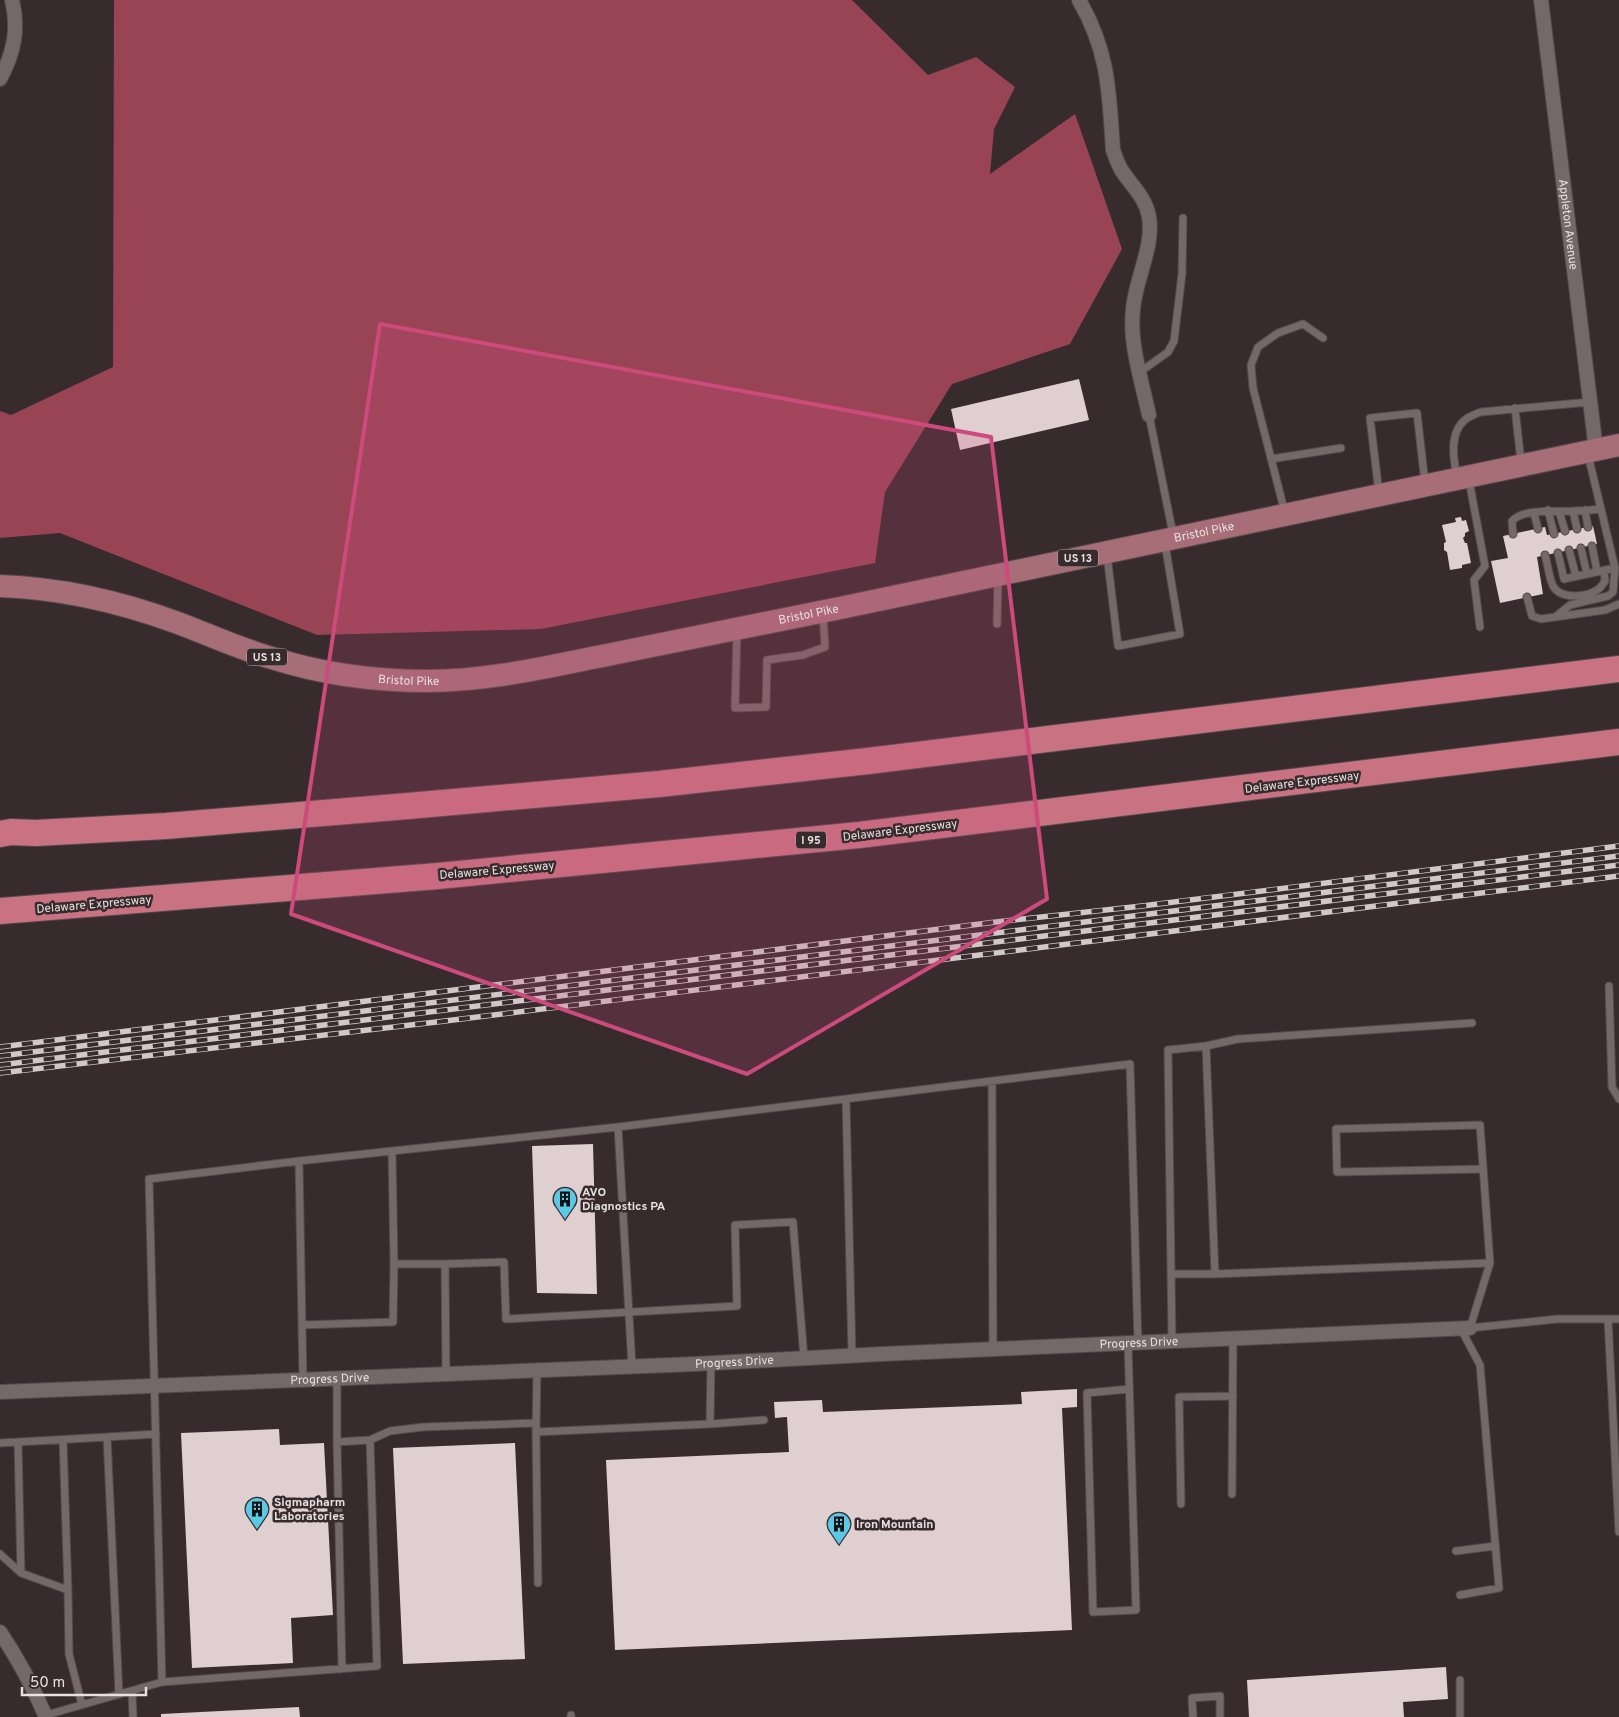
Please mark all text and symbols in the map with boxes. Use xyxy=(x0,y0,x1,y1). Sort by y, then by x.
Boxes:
street label: Appleton Avenue xyxy=(1554,178,1581,271)
street label: Bristol Pike xyxy=(1173,519,1236,547)
road number: US 13 xyxy=(1058,550,1098,566)
street label: Bristol Pike xyxy=(777,601,840,629)
road number: US 13 xyxy=(247,649,287,666)
street label: Bristol Pike xyxy=(377,672,440,690)
street label: Delaware Expressway xyxy=(1244,768,1360,798)
street label: Delaware Expressway xyxy=(842,816,958,846)
road number: I 95 xyxy=(796,832,826,848)
street label: Delaware Expressway xyxy=(439,858,555,884)
street label: Delaware Expressway xyxy=(36,892,152,918)
place label: AVO Diagnostics PA xyxy=(582,1185,666,1215)
building icon: AVO Diagnostics PA xyxy=(552,1186,578,1220)
street label: Progress Drive xyxy=(1099,1334,1179,1353)
street label: Progress Drive xyxy=(695,1353,774,1373)
street label: Progress Drive xyxy=(290,1370,370,1389)
place label: Sigmapharm Laboratories xyxy=(274,1495,345,1525)
building icon: Sigmapharm Laboratories xyxy=(244,1496,270,1530)
building icon: Iron Mountain xyxy=(826,1511,852,1545)
place label: Iron Mountain xyxy=(856,1517,933,1533)
scale bar xyxy=(22,1664,146,1696)
text: 50 m xyxy=(30,1674,65,1693)

